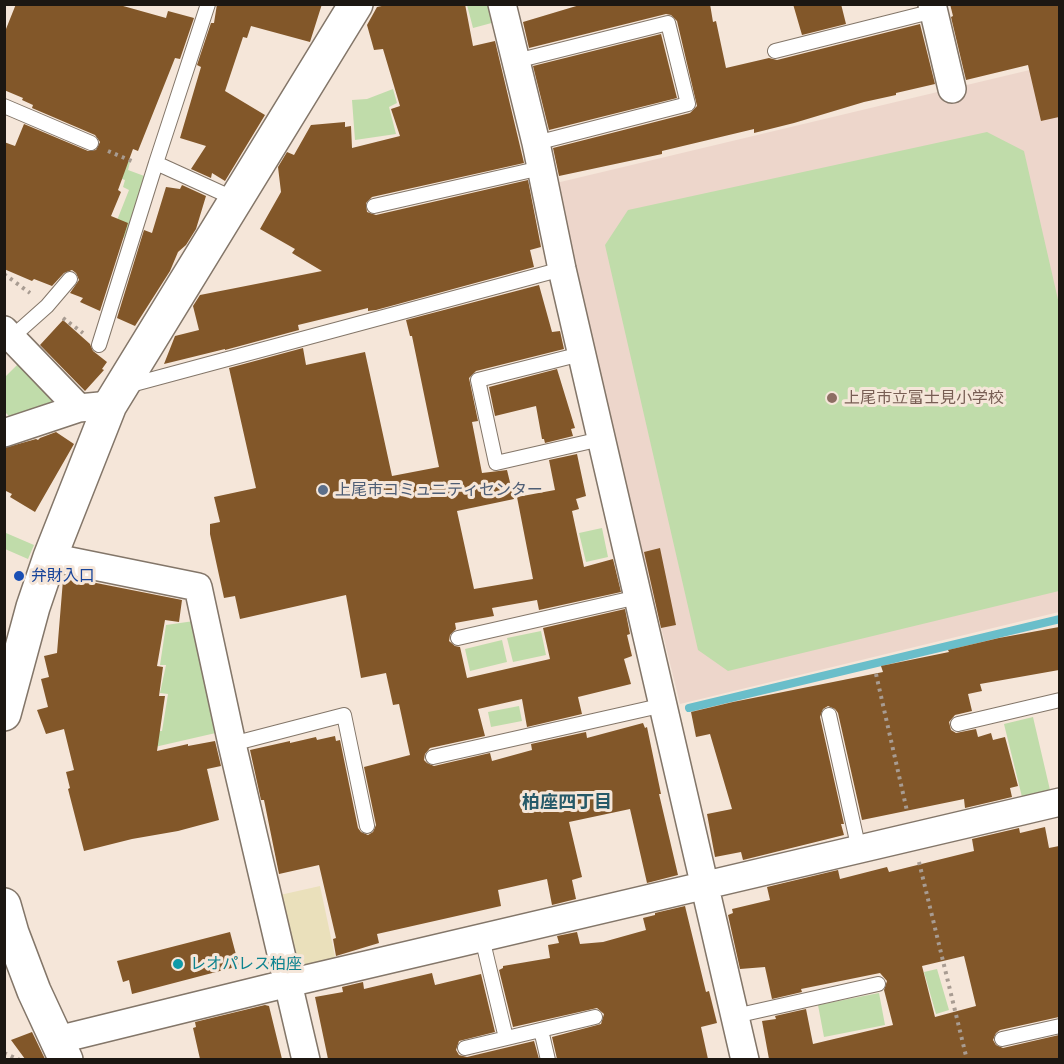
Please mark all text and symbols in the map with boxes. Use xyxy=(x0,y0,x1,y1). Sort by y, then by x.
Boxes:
place label: 上尾市立富士見小学校 xyxy=(844,388,1004,408)
marker: 上尾市立富士見小学校 xyxy=(825,391,839,405)
place label: 上尾市コミュニティセンター xyxy=(335,480,543,500)
marker: 上尾市コミュニティセンター xyxy=(316,483,330,497)
place label: 弁財入口 xyxy=(31,566,95,586)
marker: 弁財入口 xyxy=(12,569,26,583)
district label: 柏座四丁目 xyxy=(522,792,612,814)
place label: レオパレス柏座 xyxy=(190,954,302,974)
marker: レオパレス柏座 xyxy=(171,957,185,971)

